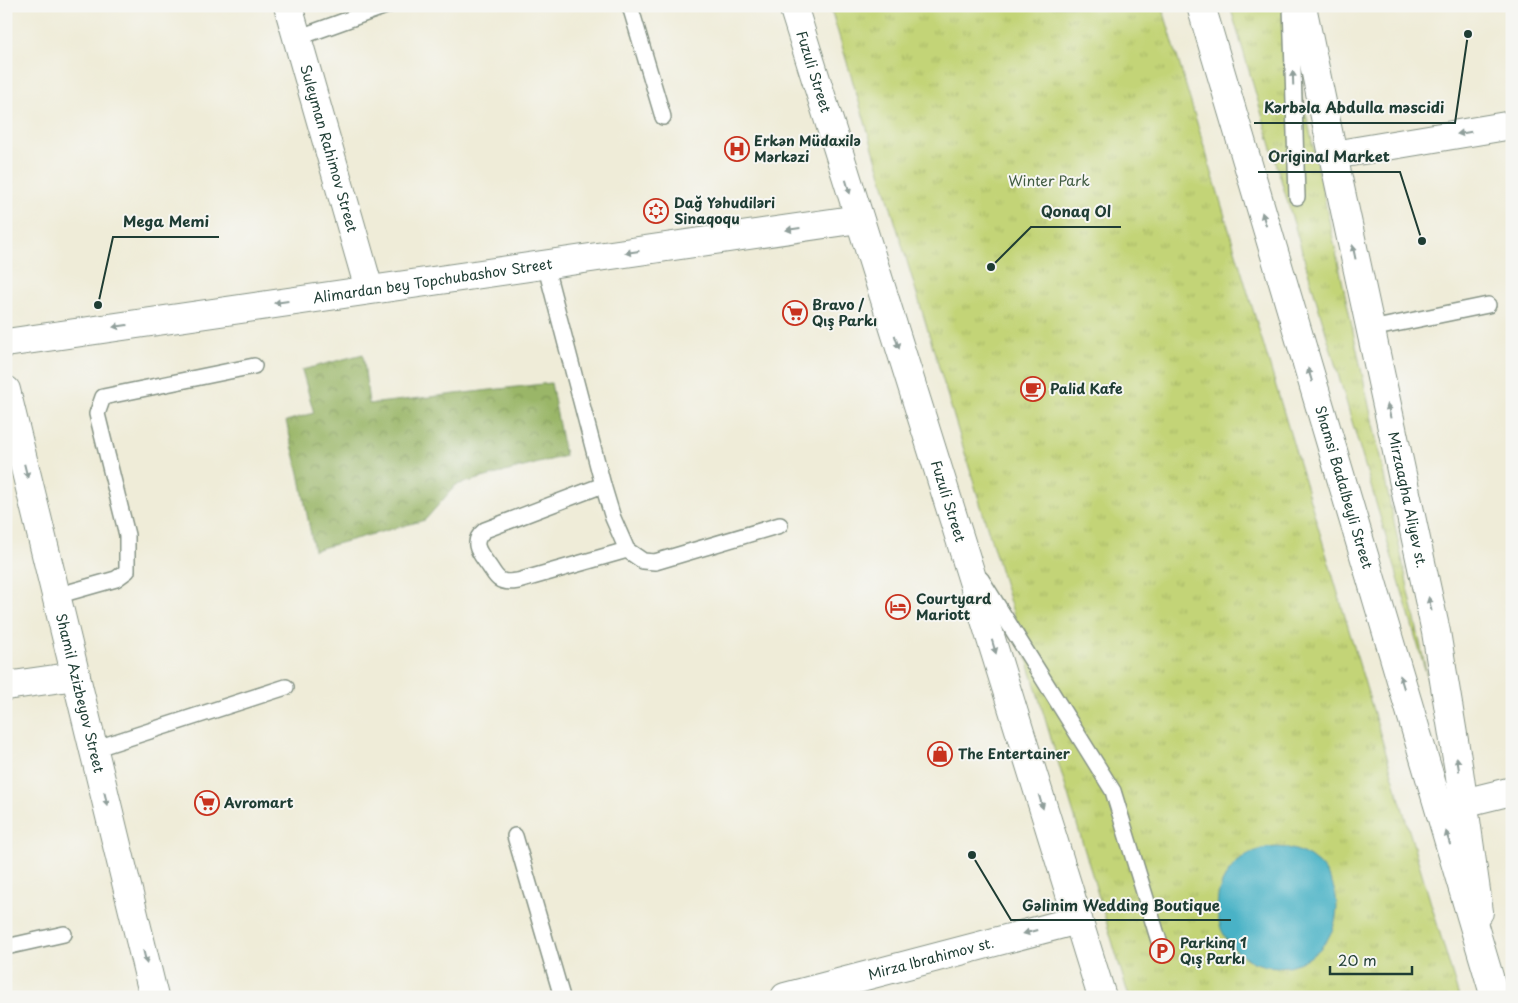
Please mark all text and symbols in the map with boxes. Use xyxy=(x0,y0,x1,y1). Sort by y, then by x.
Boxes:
street label: Fuzuli Street xyxy=(791,28,837,116)
street label: Suleyman Rahimov Street xyxy=(295,62,363,235)
one-way arrow xyxy=(1289,70,1297,86)
callout: Kərbəla Abdulla məscidi xyxy=(1254,93,1455,123)
text: Kərbəla Abdulla məscidi xyxy=(1264,95,1444,118)
place label: Erkən Müdaxilə Mərkəzi xyxy=(754,130,861,167)
one-way arrow xyxy=(1455,130,1471,138)
hospital icon: Erkən Müdaxilə Mərkəzi xyxy=(724,136,750,162)
callout: Original Market xyxy=(1258,142,1400,172)
text: Original Market xyxy=(1268,144,1390,167)
park label: Winter Park xyxy=(1008,170,1090,191)
one-way arrow xyxy=(845,179,853,194)
place label: Dağ Yəhudiləri Sinaqoqu xyxy=(674,192,775,229)
callout: Qonaq Ol xyxy=(1031,197,1121,227)
synagogue icon: Dağ Yəhudiləri Sinaqoqu xyxy=(643,198,669,224)
text: Qonaq Ol xyxy=(1041,199,1111,222)
callout: Mega Memi xyxy=(113,207,219,237)
text: Mega Memi xyxy=(123,209,209,232)
one-way arrow xyxy=(1260,212,1268,227)
one-way arrow xyxy=(785,225,801,233)
one-way arrow xyxy=(1350,245,1358,260)
one-way arrow xyxy=(624,248,640,256)
street label: Alimardan bey Topchubashov Street xyxy=(311,253,554,308)
place label: Bravo / Qış Parkı xyxy=(812,294,877,331)
one-way arrow xyxy=(272,299,288,307)
supermarket icon: Bravo / Qış Parkı xyxy=(782,300,808,326)
one-way arrow xyxy=(112,322,128,330)
one-way arrow xyxy=(894,334,902,349)
one-way arrow xyxy=(1306,368,1314,383)
cafe icon: Palid Kafe xyxy=(1020,376,1046,402)
place label: Palid Kafe xyxy=(1050,378,1123,399)
street label: Shamsi Badalbeyli Street xyxy=(1310,403,1378,572)
one-way arrow xyxy=(1384,403,1392,419)
street label: Mirzaagha Aliyev st. xyxy=(1383,430,1433,570)
street label: Fuzuli Street xyxy=(926,458,971,545)
one-way arrow xyxy=(22,464,30,479)
place label: Courtyard Mariott xyxy=(916,588,992,625)
hotel icon: Courtyard Mariott xyxy=(885,594,911,620)
one-way arrow xyxy=(1426,596,1434,612)
street label: Shamil Azizbeyov Street xyxy=(51,611,110,775)
one-way arrow xyxy=(990,639,998,654)
one-way arrow xyxy=(1397,674,1405,689)
shop icon: The Entertainer xyxy=(927,741,953,767)
place label: The Entertainer xyxy=(958,743,1071,764)
one-way arrow xyxy=(1454,756,1462,772)
supermarket icon: Avromart xyxy=(194,790,220,816)
one-way arrow xyxy=(102,792,110,807)
place label: Avromart xyxy=(223,792,294,813)
one-way arrow xyxy=(1038,795,1046,810)
one-way arrow xyxy=(1443,830,1451,845)
callout: Gəlinim Wedding Boutique xyxy=(1011,890,1231,920)
text: Gəlinim Wedding Boutique xyxy=(1022,893,1220,916)
one-way arrow xyxy=(1023,929,1038,937)
street label: Mirza Ibrahimov st. xyxy=(866,932,996,985)
place label: Parkinq 1 Qış Parkı xyxy=(1180,932,1247,969)
parking icon: Parkinq 1 Qış Parkı xyxy=(1149,938,1175,964)
scale bar xyxy=(1330,943,1413,975)
text: 20 m xyxy=(1338,948,1377,971)
one-way arrow xyxy=(141,950,149,965)

